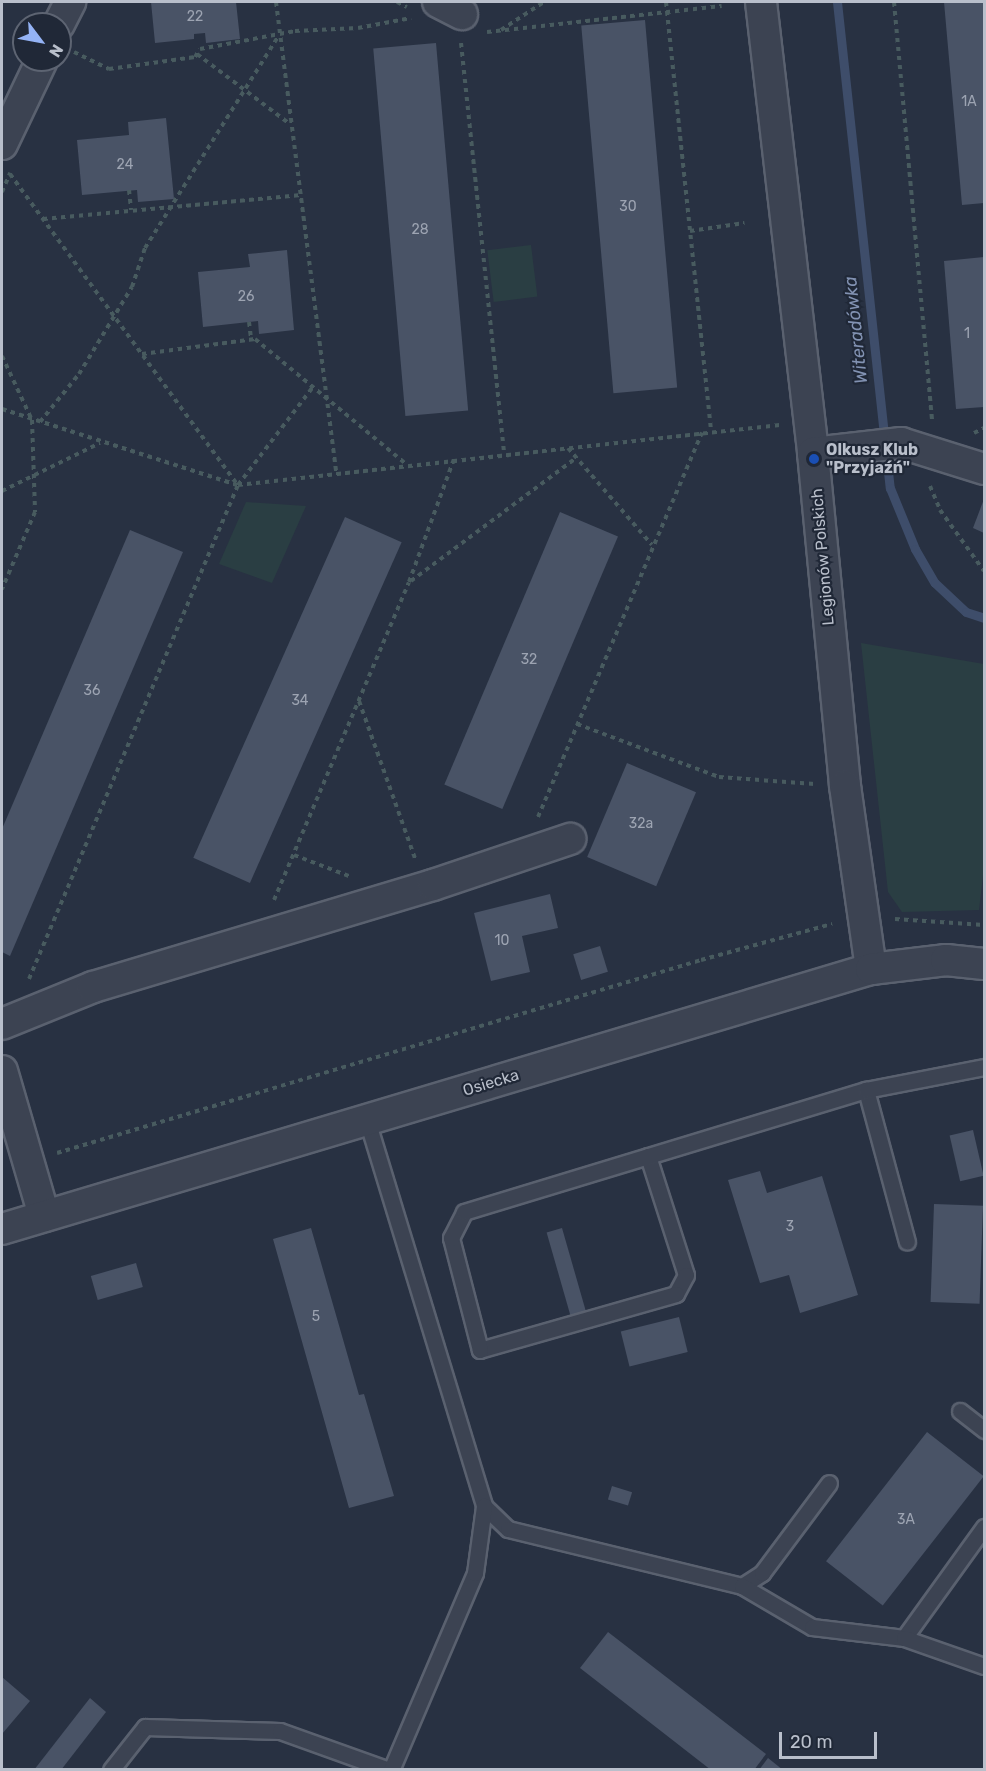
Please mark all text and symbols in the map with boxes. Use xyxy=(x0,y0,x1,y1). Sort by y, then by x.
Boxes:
house number: 22 xyxy=(187,9,203,25)
north arrow xyxy=(12,12,72,72)
text: N xyxy=(45,41,67,61)
house number: 1A xyxy=(961,94,977,110)
house number: 24 xyxy=(117,157,133,173)
house number: 30 xyxy=(619,199,637,215)
house number: 28 xyxy=(411,222,429,238)
water label: Witeradówka xyxy=(840,275,872,385)
house number: 26 xyxy=(238,289,254,305)
house number: 1 xyxy=(964,326,970,342)
place label: Olkusz Klub "Przyjaźń" xyxy=(826,440,918,478)
marker: Olkusz Klub "Przyjaźń" xyxy=(807,452,821,466)
street label: Legionów Polskich xyxy=(807,487,839,627)
house number: 32 xyxy=(521,652,537,668)
house number: 36 xyxy=(84,683,100,699)
house number: 34 xyxy=(291,693,309,709)
house number: 32a xyxy=(629,816,653,832)
house number: 10 xyxy=(495,933,509,949)
street label: Osiecka xyxy=(461,1065,521,1101)
house number: 3 xyxy=(786,1219,794,1235)
house number: 5 xyxy=(312,1309,320,1325)
house number: 3A xyxy=(897,1512,915,1528)
scale bar xyxy=(782,1720,880,1758)
text: 20 m xyxy=(790,1731,832,1753)

